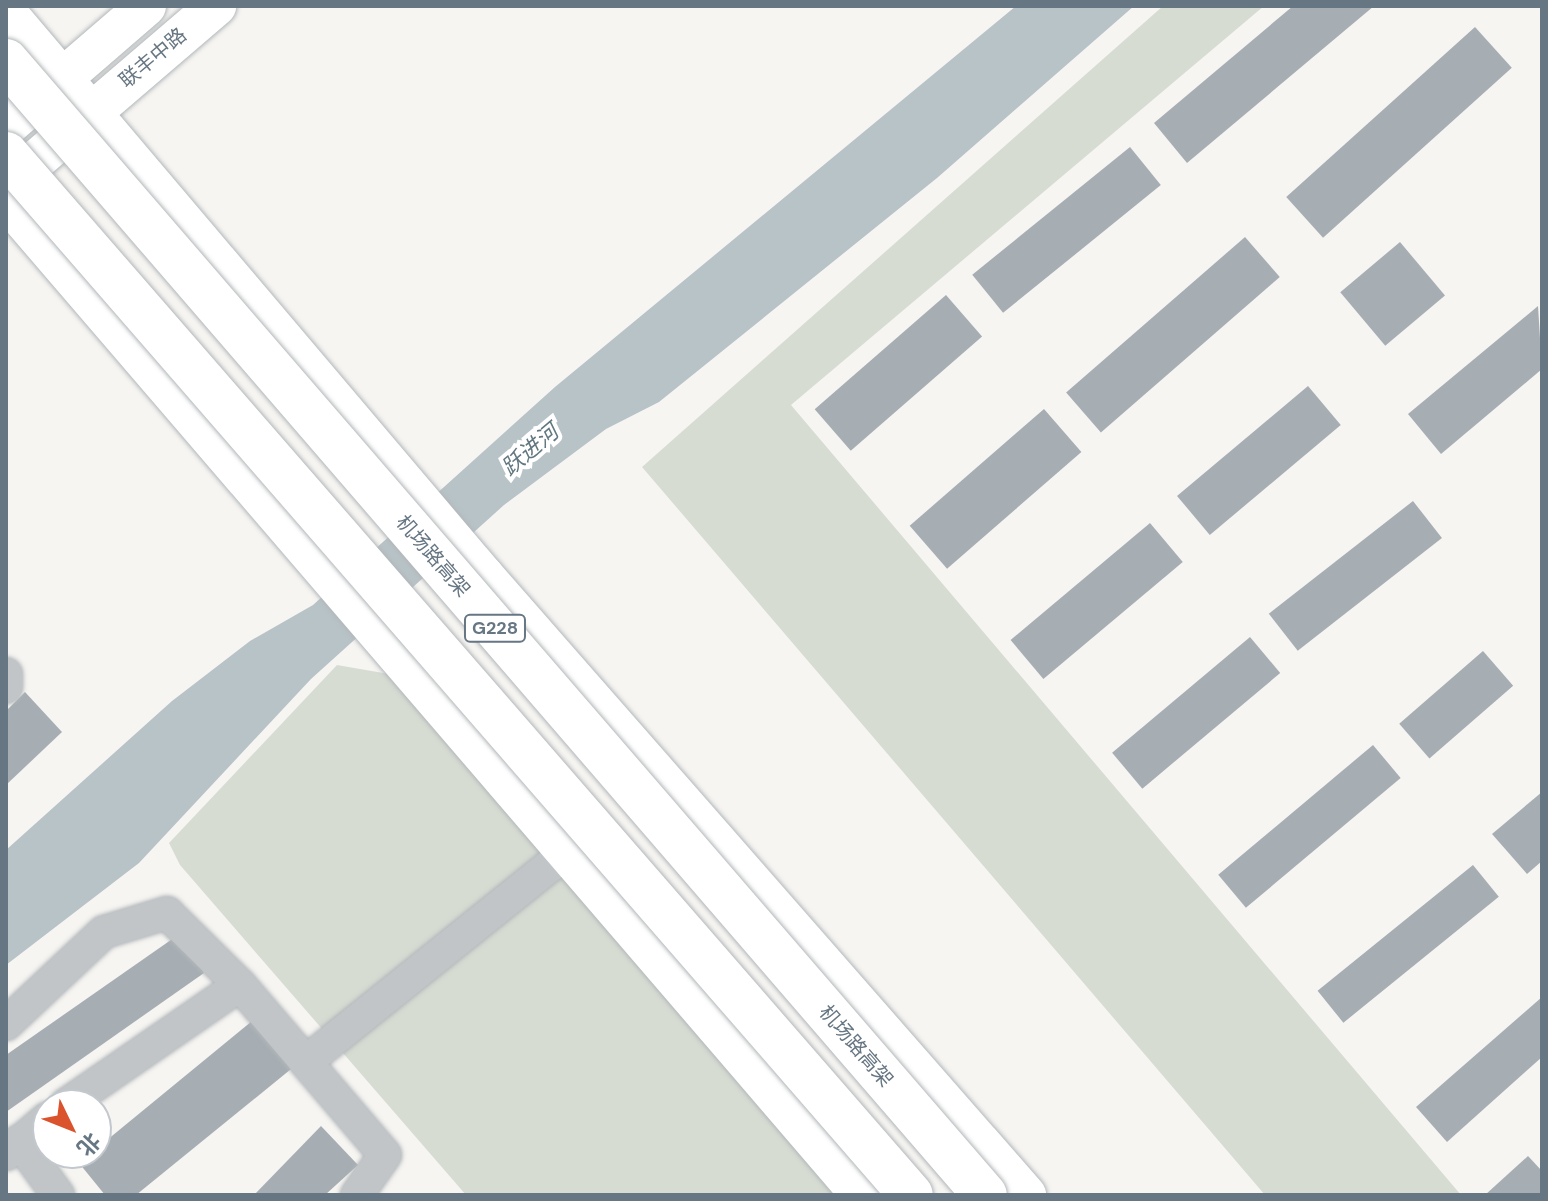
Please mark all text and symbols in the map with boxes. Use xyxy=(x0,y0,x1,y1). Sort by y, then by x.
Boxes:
street label: 联丰中路 xyxy=(115,23,191,93)
water label: 跃进河 xyxy=(496,419,564,481)
street label: 机场路高架 xyxy=(391,510,475,602)
road number: G228 xyxy=(463,614,527,642)
street label: 机场路高架 xyxy=(814,1000,898,1092)
north arrow xyxy=(32,1089,112,1169)
text: 北 xyxy=(70,1126,107,1162)

